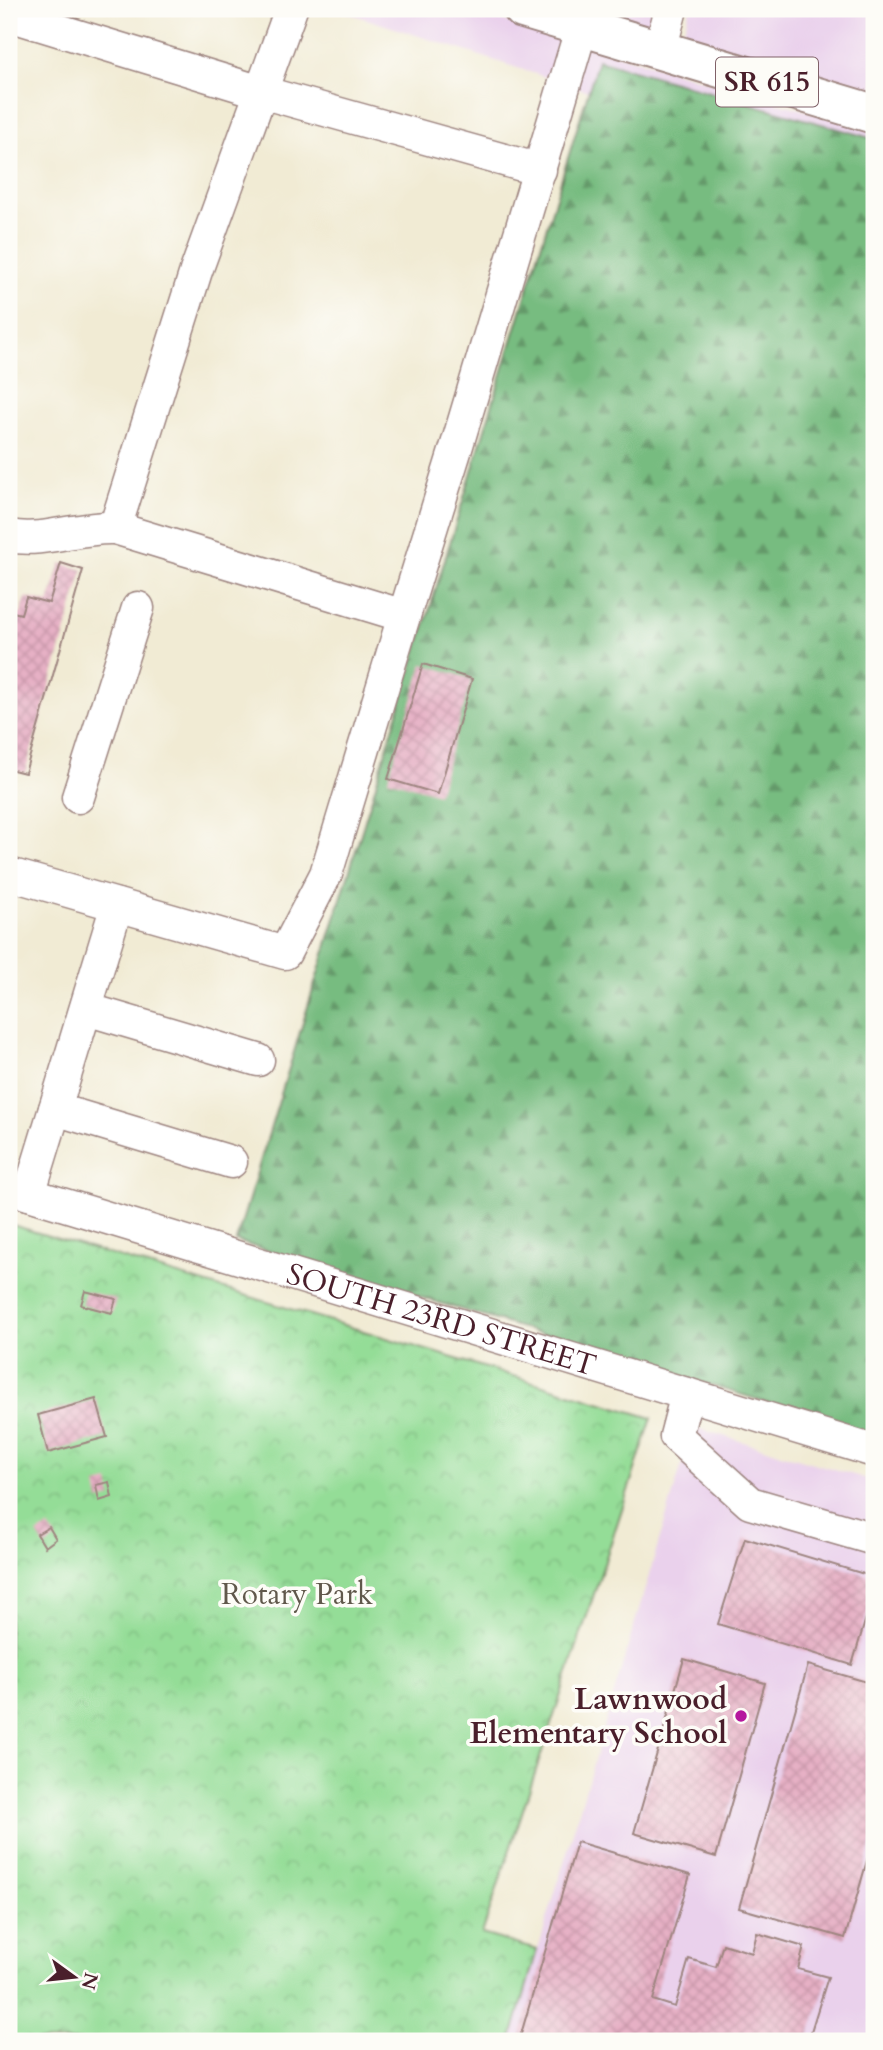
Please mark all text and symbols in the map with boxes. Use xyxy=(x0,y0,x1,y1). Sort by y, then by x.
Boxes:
road number: SR 615 xyxy=(716,57,818,106)
street label: SOUTH 23RD STREET xyxy=(282,1253,601,1386)
park label: Rotary Park xyxy=(221,1574,373,1615)
place label: Lawnwood Elementary School xyxy=(470,1679,727,1754)
marker: Lawnwood Elementary School xyxy=(733,1708,749,1724)
north arrow xyxy=(38,1941,108,2011)
text: N xyxy=(75,1970,104,1993)

